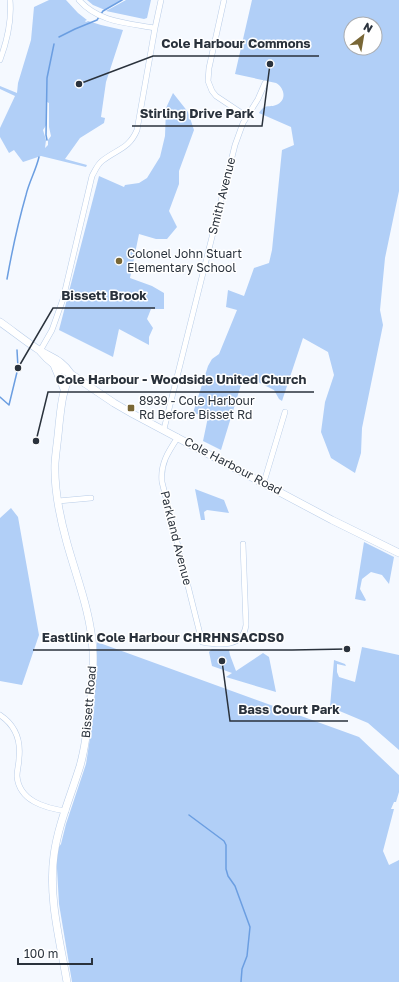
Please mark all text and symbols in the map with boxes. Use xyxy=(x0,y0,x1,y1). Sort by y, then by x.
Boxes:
north arrow xyxy=(343,16,383,56)
text: N xyxy=(361,19,375,35)
callout: Cole Harbour Commons xyxy=(153,31,319,56)
text: Cole Harbour Commons xyxy=(161,35,311,51)
callout: Stirling Drive Park xyxy=(132,101,262,126)
text: Stirling Drive Park xyxy=(140,105,255,121)
street label: Smith Avenue xyxy=(205,156,238,236)
place label: Colonel John Stuart Elementary School xyxy=(127,246,242,275)
marker: Colonel John Stuart Elementary School xyxy=(114,256,124,266)
callout: Bissett Brook xyxy=(53,283,155,308)
text: Bissett Brook xyxy=(61,287,147,303)
callout: Cole Harbour - Woodside United Church xyxy=(48,367,314,392)
text: Cole Harbour - Woodside United Church xyxy=(56,371,306,387)
place label: 8939 - Cole Harbour Rd Before Bisset Rd xyxy=(139,393,255,422)
marker: 8939 - Cole Harbour Rd Before Bisset Rd xyxy=(126,403,136,413)
street label: Cole Harbour Road xyxy=(182,433,285,498)
street label: Parkland Avenue xyxy=(158,489,195,587)
callout: Eastlink Cole Harbour CHRHNSACDS0 xyxy=(33,625,292,650)
text: Eastlink Cole Harbour CHRHNSACDS0 xyxy=(42,629,284,645)
street label: Bissett Road xyxy=(78,665,99,739)
callout: Bass Court Park xyxy=(230,696,348,721)
text: Bass Court Park xyxy=(238,701,340,717)
scale bar xyxy=(18,940,92,966)
text: 100 m xyxy=(24,946,58,961)

